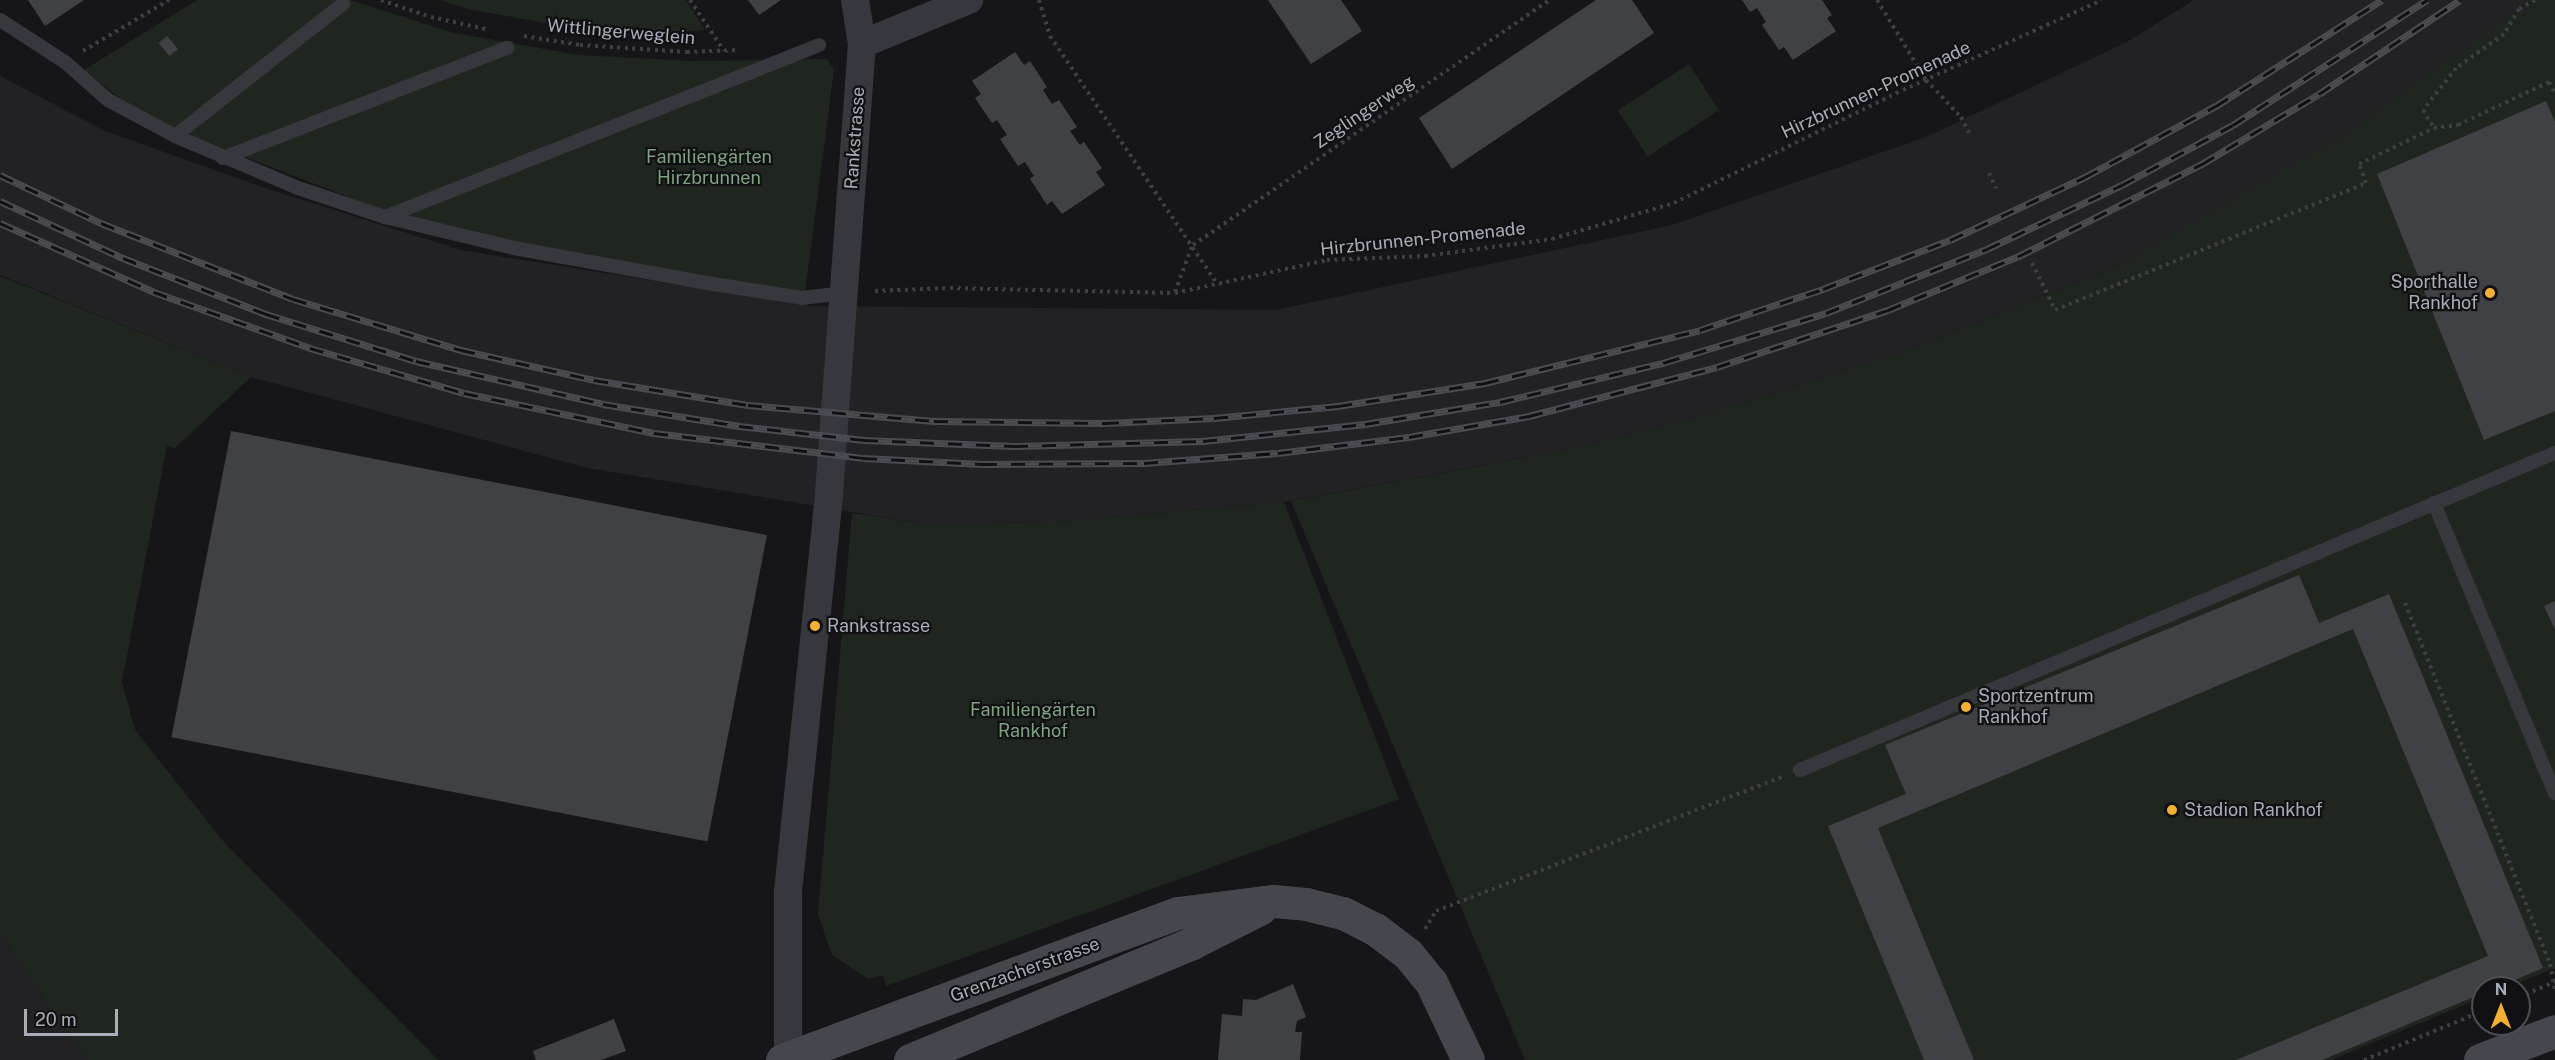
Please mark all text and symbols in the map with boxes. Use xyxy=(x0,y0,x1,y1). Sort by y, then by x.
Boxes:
street label: Wittlingerweglein xyxy=(546,15,696,49)
street label: Hirzbrunnen-Promenade xyxy=(1778,37,1974,143)
street label: Zeglingerweg xyxy=(1310,70,1418,154)
street label: Rankstrasse xyxy=(841,86,869,190)
park label: Familiengärten Hirzbrunnen xyxy=(646,147,772,190)
street label: Hirzbrunnen-Promenade xyxy=(1319,217,1527,261)
place label: Sporthalle Rankhof xyxy=(2391,272,2478,314)
marker: Sporthalle Rankhof xyxy=(2483,286,2497,300)
place label: Rankstrasse xyxy=(827,615,930,637)
marker: Rankstrasse xyxy=(808,619,822,633)
place label: Sportzentrum Rankhof xyxy=(1978,686,2094,728)
park label: Familiengärten Rankhof xyxy=(970,700,1096,742)
marker: Sportzentrum Rankhof xyxy=(1959,700,1973,714)
place label: Stadion Rankhof xyxy=(2184,799,2323,821)
marker: Stadion Rankhof xyxy=(2165,803,2179,817)
street label: Grenzacherstrasse xyxy=(947,933,1103,1007)
north arrow xyxy=(2471,976,2531,1036)
text: N xyxy=(2495,980,2507,999)
scale bar xyxy=(27,997,122,1035)
text: 20 m xyxy=(35,1009,77,1030)

